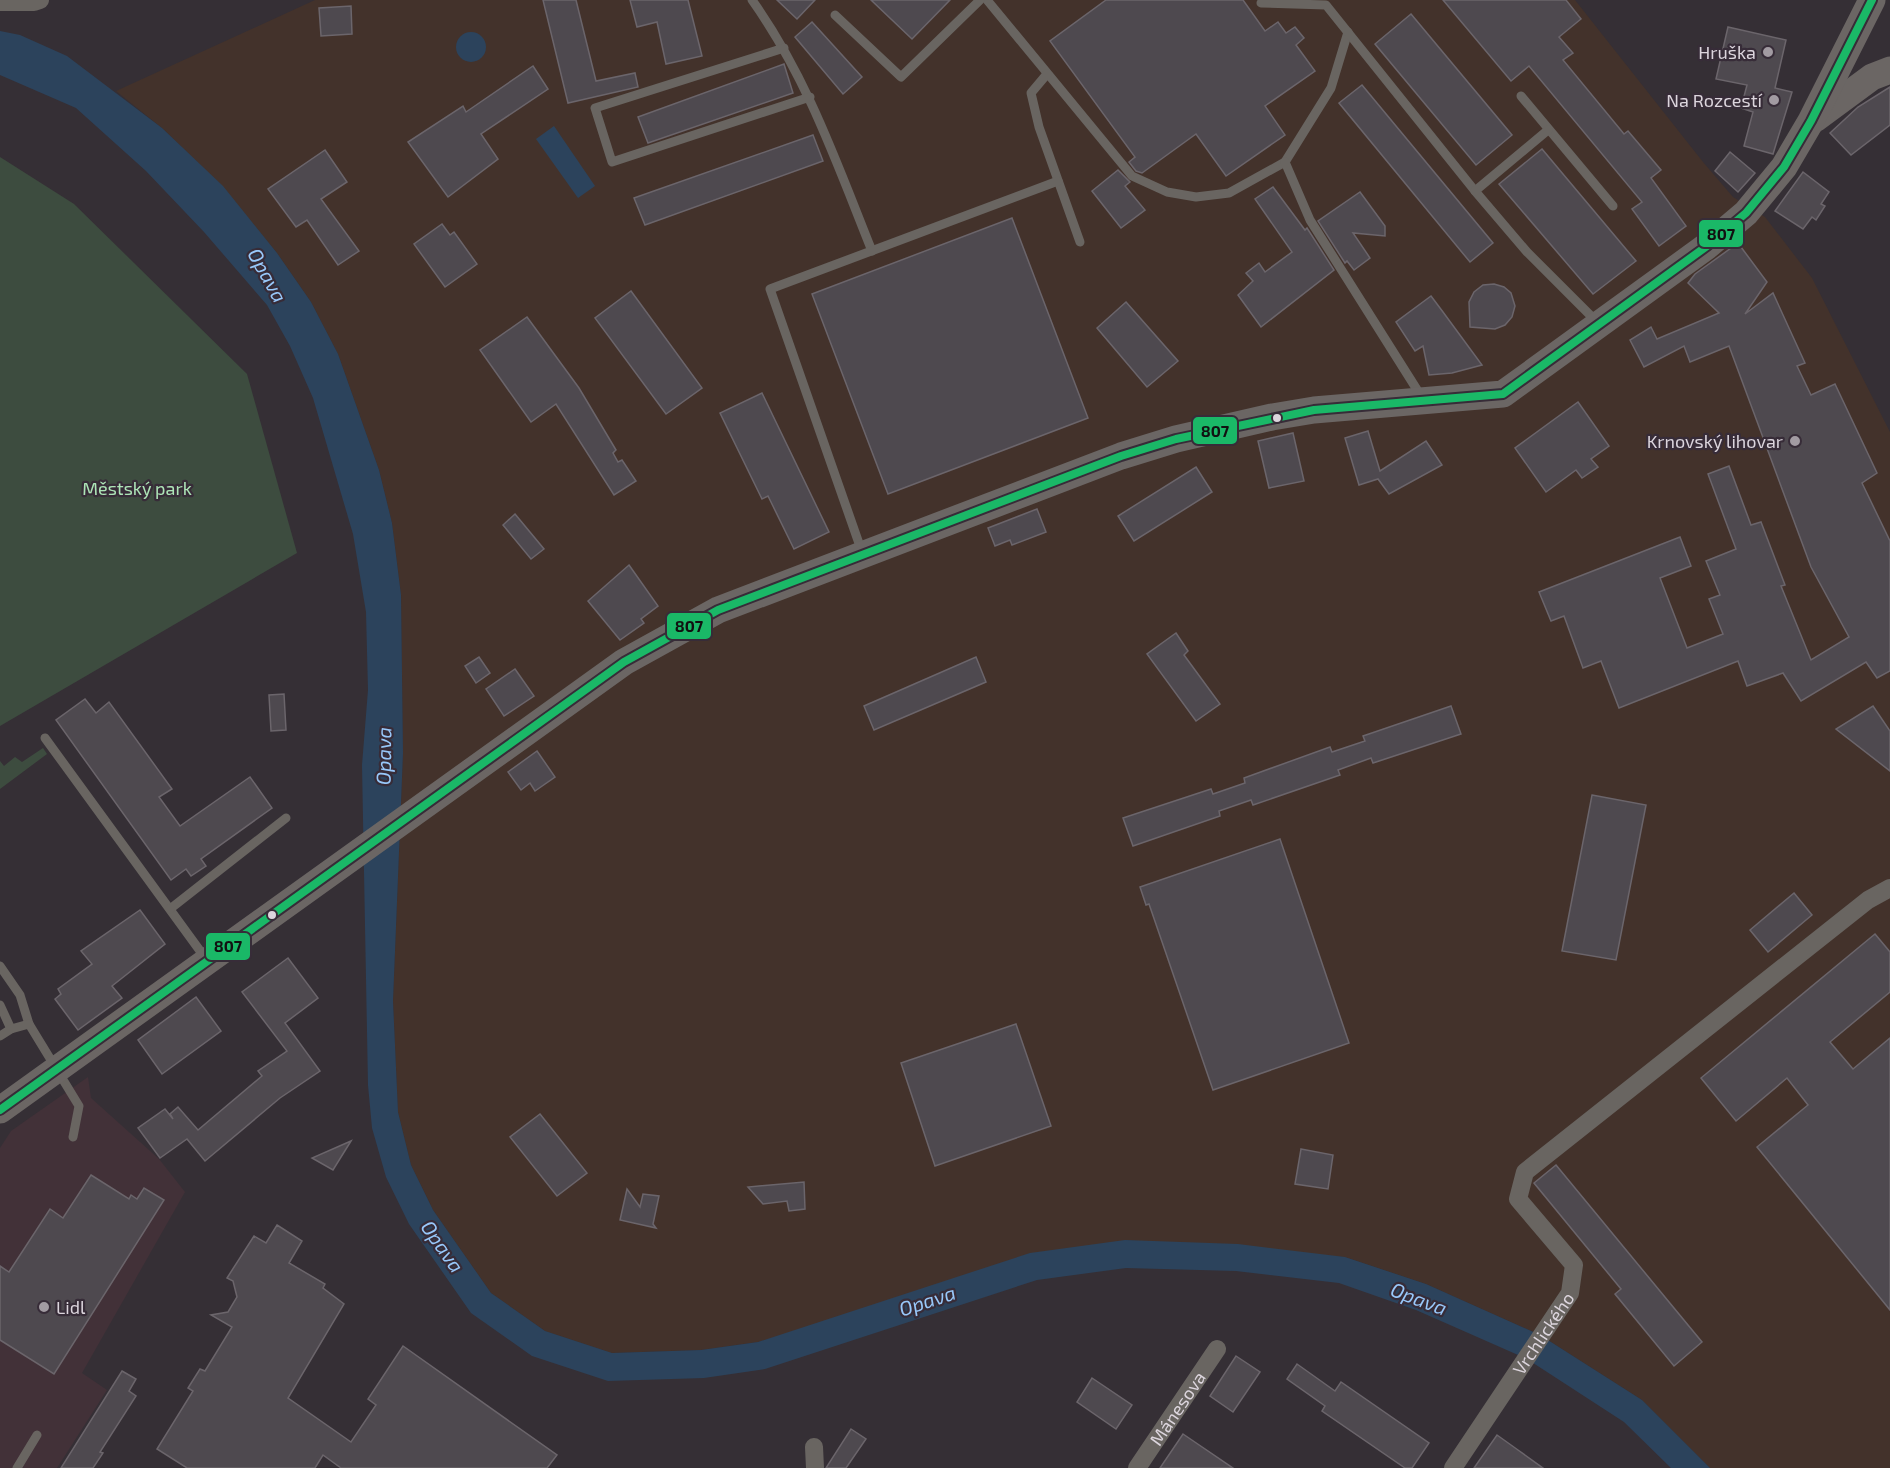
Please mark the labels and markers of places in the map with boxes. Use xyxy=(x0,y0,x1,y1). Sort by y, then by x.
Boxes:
place label: Hruška xyxy=(1698,41,1756,63)
marker: Hruška xyxy=(1761,45,1775,59)
place label: Na Rozcestí xyxy=(1666,89,1763,111)
marker: Na Rozcestí xyxy=(1767,93,1781,107)
unlabelled marker xyxy=(1271,412,1283,424)
place label: Krnovský lihovar xyxy=(1647,430,1783,452)
marker: Krnovský lihovar xyxy=(1788,434,1802,448)
unlabelled marker xyxy=(266,909,278,921)
place label: Lidl xyxy=(56,1296,86,1318)
marker: Lidl xyxy=(37,1300,51,1314)

